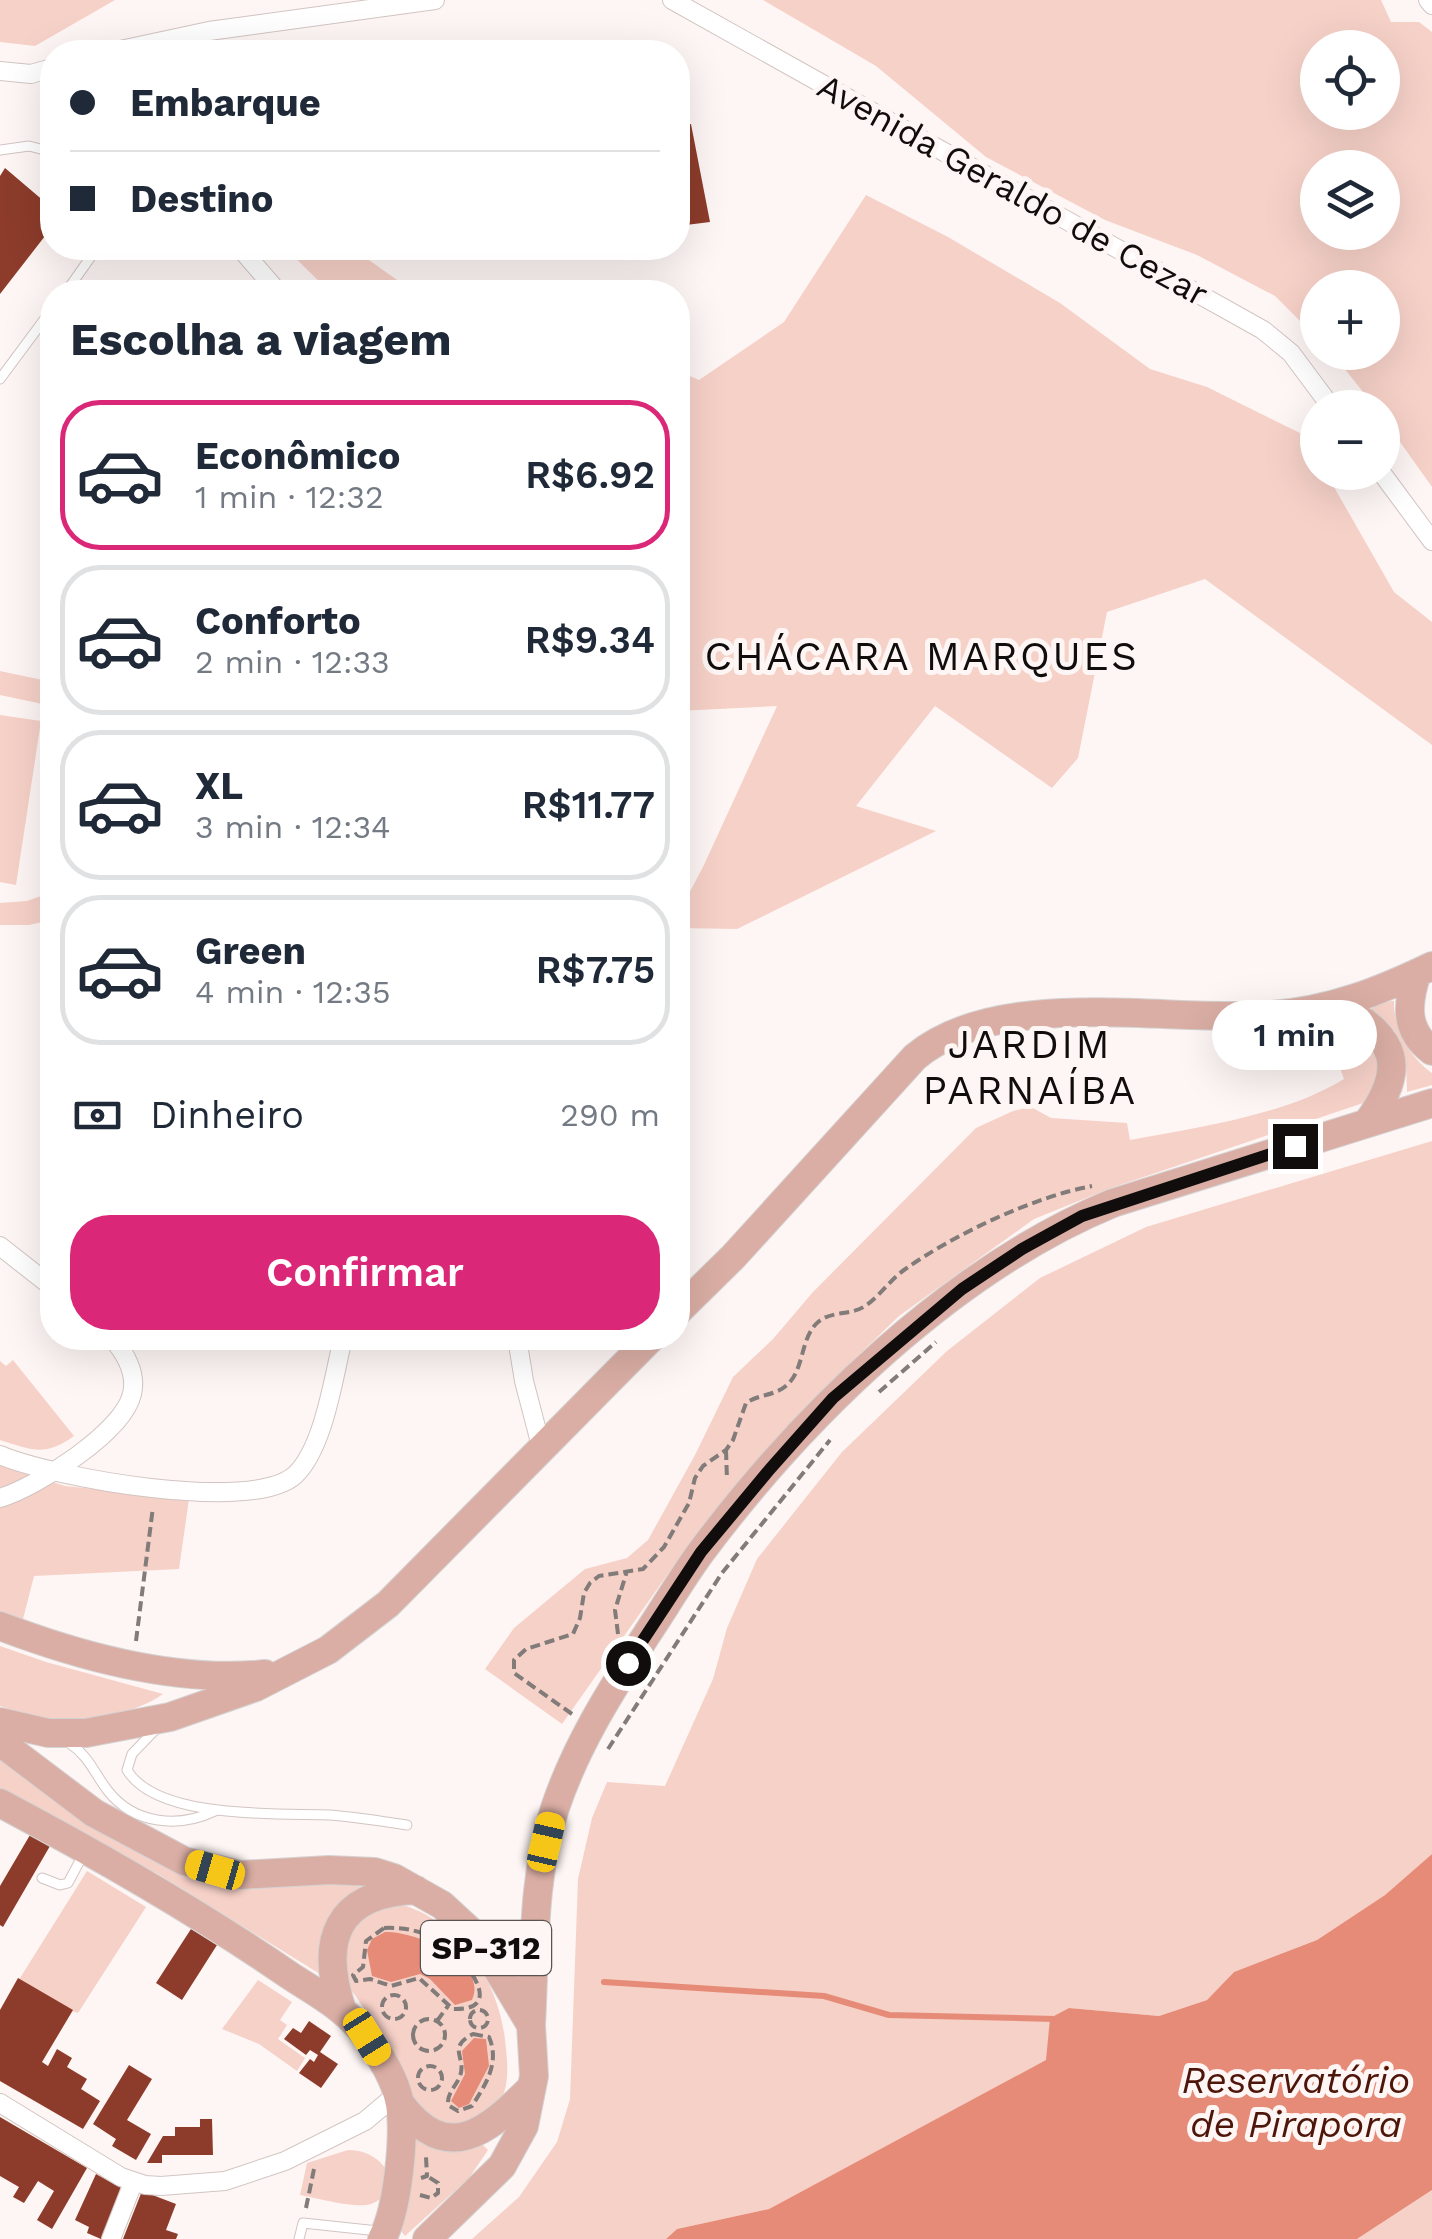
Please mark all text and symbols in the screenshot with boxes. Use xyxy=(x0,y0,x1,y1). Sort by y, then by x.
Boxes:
map controls xyxy=(1300,30,1400,490)
button: locate xyxy=(1300,30,1400,130)
street label: Avenida Geraldo de Cezar xyxy=(810,65,1216,315)
text: Embarque xyxy=(130,81,321,125)
button: layers xyxy=(1300,150,1400,250)
text: Destino xyxy=(130,177,274,221)
button: + xyxy=(1300,270,1400,370)
text: Escolha a viagem xyxy=(70,313,452,366)
button: − xyxy=(1300,390,1400,490)
icon: car xyxy=(75,430,165,520)
text: Econômico xyxy=(195,434,400,478)
text: R$6.92 xyxy=(525,453,655,497)
text: 1 min · 12:32 xyxy=(195,478,384,516)
icon: car xyxy=(75,595,165,685)
text: Conforto xyxy=(195,599,361,643)
text: R$9.34 xyxy=(525,618,655,662)
district label: CHÁCARA MARQUES xyxy=(704,633,1140,680)
text: 2 min · 12:33 xyxy=(195,643,390,681)
icon: car xyxy=(75,760,165,850)
text: XL xyxy=(195,764,243,808)
text: R$11.77 xyxy=(522,783,655,827)
text: 3 min · 12:34 xyxy=(195,808,391,846)
icon: car xyxy=(75,925,165,1015)
text: Green xyxy=(195,929,306,973)
text: R$7.75 xyxy=(536,948,655,992)
text: 4 min · 12:35 xyxy=(195,973,391,1011)
callout: 1 min xyxy=(1212,1001,1378,1071)
text: 1 min xyxy=(1253,1016,1336,1054)
district label: JARDIM PARNAÍBA xyxy=(922,1021,1138,1114)
icon: cash xyxy=(70,1088,125,1143)
text: Dinheiro xyxy=(150,1093,304,1137)
text: 290 m xyxy=(560,1096,660,1134)
route end xyxy=(1273,1124,1318,1169)
button: Confirmar xyxy=(70,1215,660,1330)
route start xyxy=(606,1641,651,1686)
car xyxy=(525,1809,567,1875)
car xyxy=(182,1847,248,1893)
road number: SP-312 xyxy=(421,1921,551,1975)
car xyxy=(338,2004,396,2070)
water label: Reservatório de Pirapora xyxy=(1182,2058,1410,2146)

